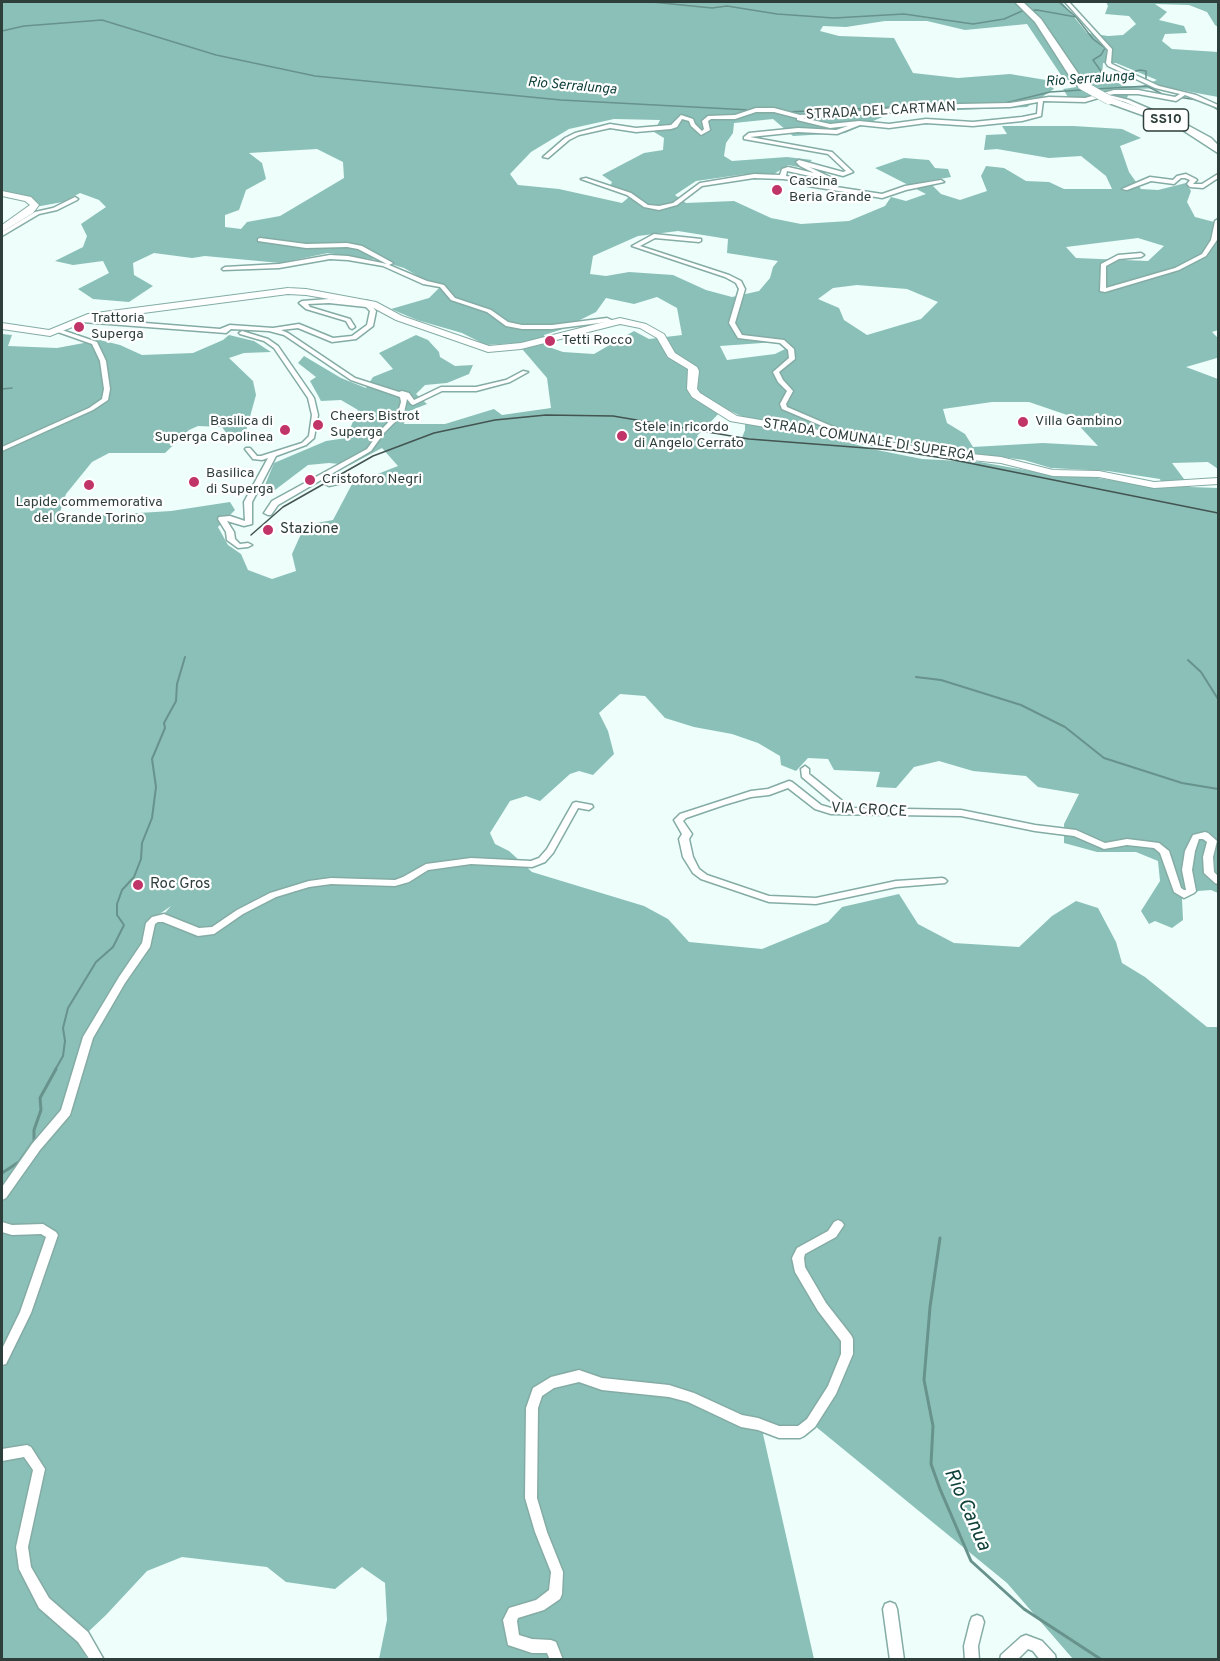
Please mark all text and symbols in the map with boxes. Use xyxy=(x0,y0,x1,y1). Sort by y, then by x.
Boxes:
water label: Rio Serralunga xyxy=(1045,69,1135,91)
water label: Rio Serralunga xyxy=(527,75,617,99)
street label: STRADA DEL CARTMAN xyxy=(806,100,956,124)
road number: SS10 xyxy=(1144,109,1188,131)
place label: Cascina Beria Grande xyxy=(789,174,871,206)
marker: Cascina Beria Grande xyxy=(770,183,784,197)
place label: Trattoria Superga xyxy=(91,311,145,344)
marker: Trattoria Superga xyxy=(72,320,86,334)
place label: Tetti Rocco xyxy=(562,333,632,349)
marker: Tetti Rocco xyxy=(543,334,557,348)
place label: Cheers Bistrot Superga xyxy=(330,409,420,442)
place label: Basilica di Superga Capolinea xyxy=(154,414,273,446)
place label: Villa Gambino xyxy=(1035,414,1122,430)
marker: Villa Gambino xyxy=(1016,415,1030,429)
street label: STRADA COMUNALE DI SUPERGA xyxy=(762,416,976,466)
marker: Cheers Bistrot Superga xyxy=(311,418,325,432)
place label: Stele in ricordo di Angelo Cerrato xyxy=(634,420,744,452)
marker: Basilica di Superga Capolinea xyxy=(278,423,292,437)
marker: Stele in ricordo di Angelo Cerrato xyxy=(615,429,629,443)
place label: Basilica di Superga xyxy=(206,466,273,498)
place label: Cristoforo Negri xyxy=(322,472,422,488)
marker: Cristoforo Negri xyxy=(303,473,317,487)
marker: Basilica di Superga xyxy=(187,475,201,489)
marker: Lapide commemorativa del Grande Torino xyxy=(82,478,96,492)
place label: Lapide commemorativa del Grande Torino xyxy=(15,495,163,528)
place label: Stazione xyxy=(280,521,339,539)
marker: Stazione xyxy=(261,523,275,537)
street label: VIA CROCE xyxy=(830,800,908,822)
place label: Roc Gros xyxy=(150,876,210,894)
marker: Roc Gros xyxy=(131,878,145,892)
water label: Rio Canua xyxy=(937,1465,995,1555)

